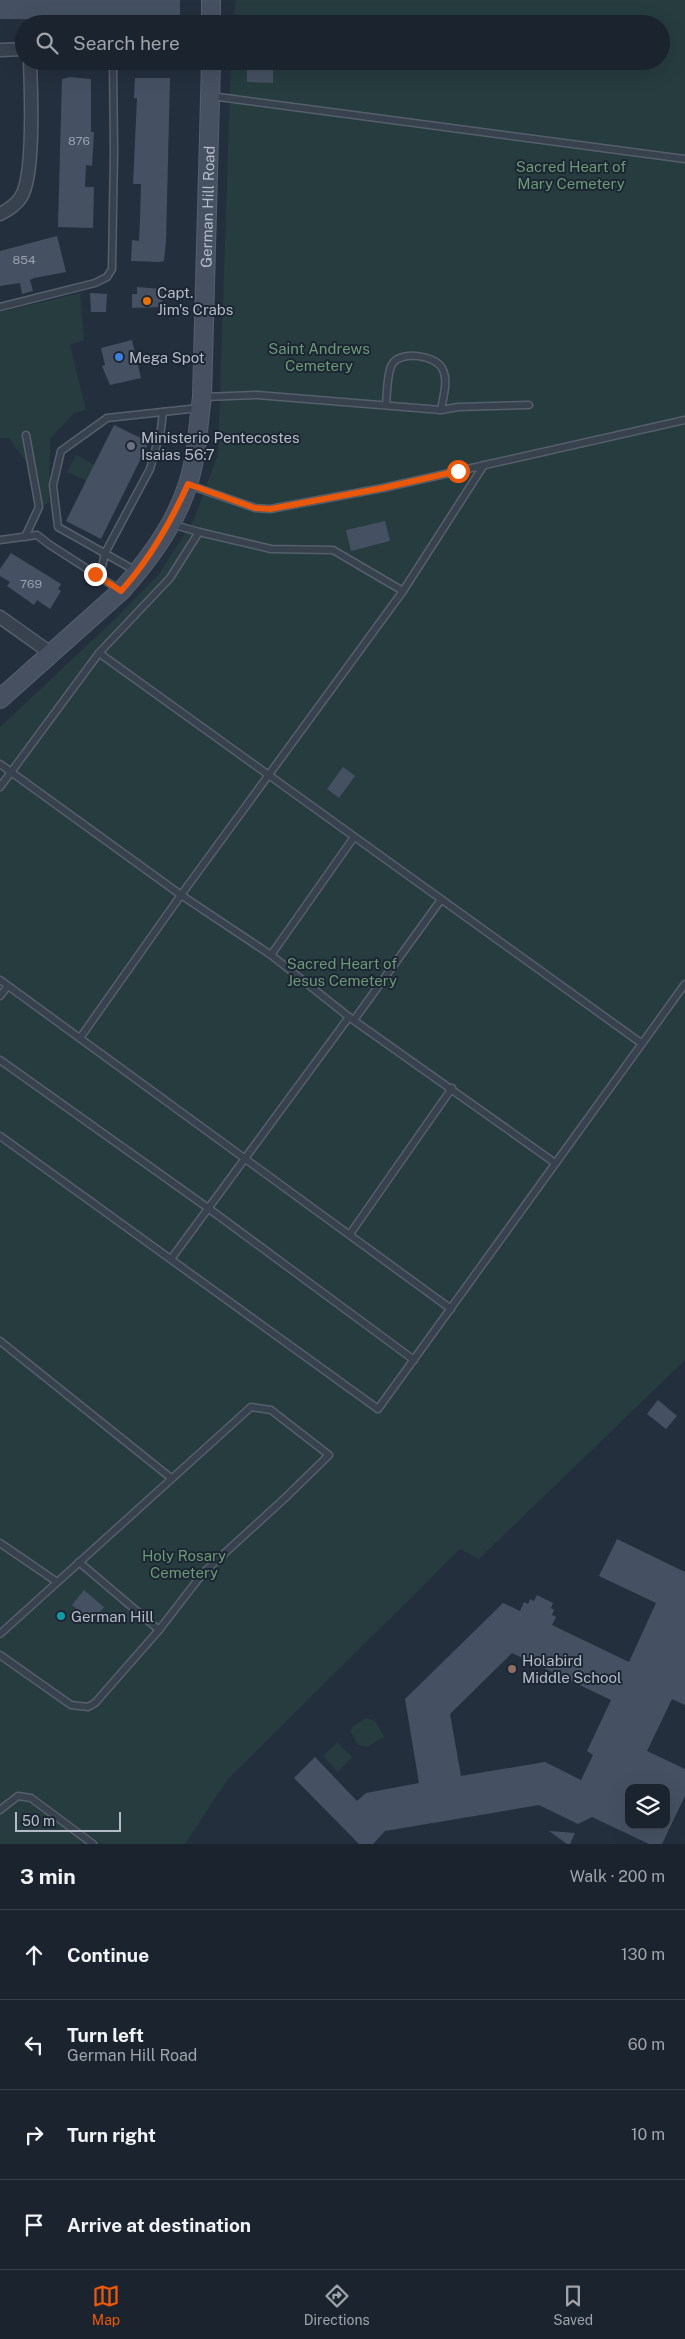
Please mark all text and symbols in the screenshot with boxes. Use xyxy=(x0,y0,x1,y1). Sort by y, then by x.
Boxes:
search box xyxy=(15,15,670,70)
icon: search xyxy=(33,29,61,57)
text: Search here xyxy=(73,32,180,54)
house number: 876 xyxy=(68,134,90,148)
street label: German Hill Road xyxy=(197,145,217,268)
park label: Sacred Heart of Mary Cemetery xyxy=(516,158,626,192)
house number: 854 xyxy=(13,253,36,267)
place label: Capt. Jim's Crabs xyxy=(157,284,233,318)
marker: Capt. Jim's Crabs xyxy=(141,295,153,307)
park label: Saint Andrews Cemetery xyxy=(268,340,370,374)
place label: Mega Spot xyxy=(129,349,205,366)
marker: Mega Spot xyxy=(113,351,125,363)
place label: Ministerio Pentecostes Isaias 56:7 xyxy=(141,429,300,463)
marker: Ministerio Pentecostes Isaias 56:7 xyxy=(125,440,137,452)
route start xyxy=(447,460,470,483)
route end xyxy=(84,563,107,586)
house number: 769 xyxy=(20,577,42,591)
park label: Sacred Heart of Jesus Cemetery xyxy=(287,955,397,989)
park label: Holy Rosary Cemetery xyxy=(142,1547,226,1581)
place label: German Hill xyxy=(71,1608,154,1625)
marker: German Hill xyxy=(55,1610,67,1622)
place label: Holabird Middle School xyxy=(522,1652,621,1686)
marker: Holabird Middle School xyxy=(506,1663,518,1675)
map controls xyxy=(625,1784,670,1829)
button: layers xyxy=(625,1784,670,1829)
scale bar xyxy=(15,1809,121,1832)
text: 50 m xyxy=(22,1813,55,1829)
text: 3 min xyxy=(20,1864,76,1889)
text: Walk · 200 m xyxy=(570,1867,665,1886)
icon: ahead xyxy=(20,1941,48,1969)
text: Continue xyxy=(67,1944,149,1966)
text: 130 m xyxy=(621,1945,665,1964)
text: Turn left xyxy=(67,2024,144,2046)
icon: left xyxy=(20,2031,48,2059)
text: 60 m xyxy=(628,2035,665,2054)
text: German Hill Road xyxy=(67,2046,197,2065)
icon: right xyxy=(20,2121,48,2149)
text: Turn right xyxy=(67,2124,156,2146)
text: 10 m xyxy=(631,2125,665,2144)
icon: arrive xyxy=(20,2211,48,2239)
text: Arrive at destination xyxy=(67,2214,251,2236)
tab: Map xyxy=(92,2282,120,2328)
tab: Directions xyxy=(304,2282,370,2328)
tab: Saved xyxy=(553,2282,593,2328)

